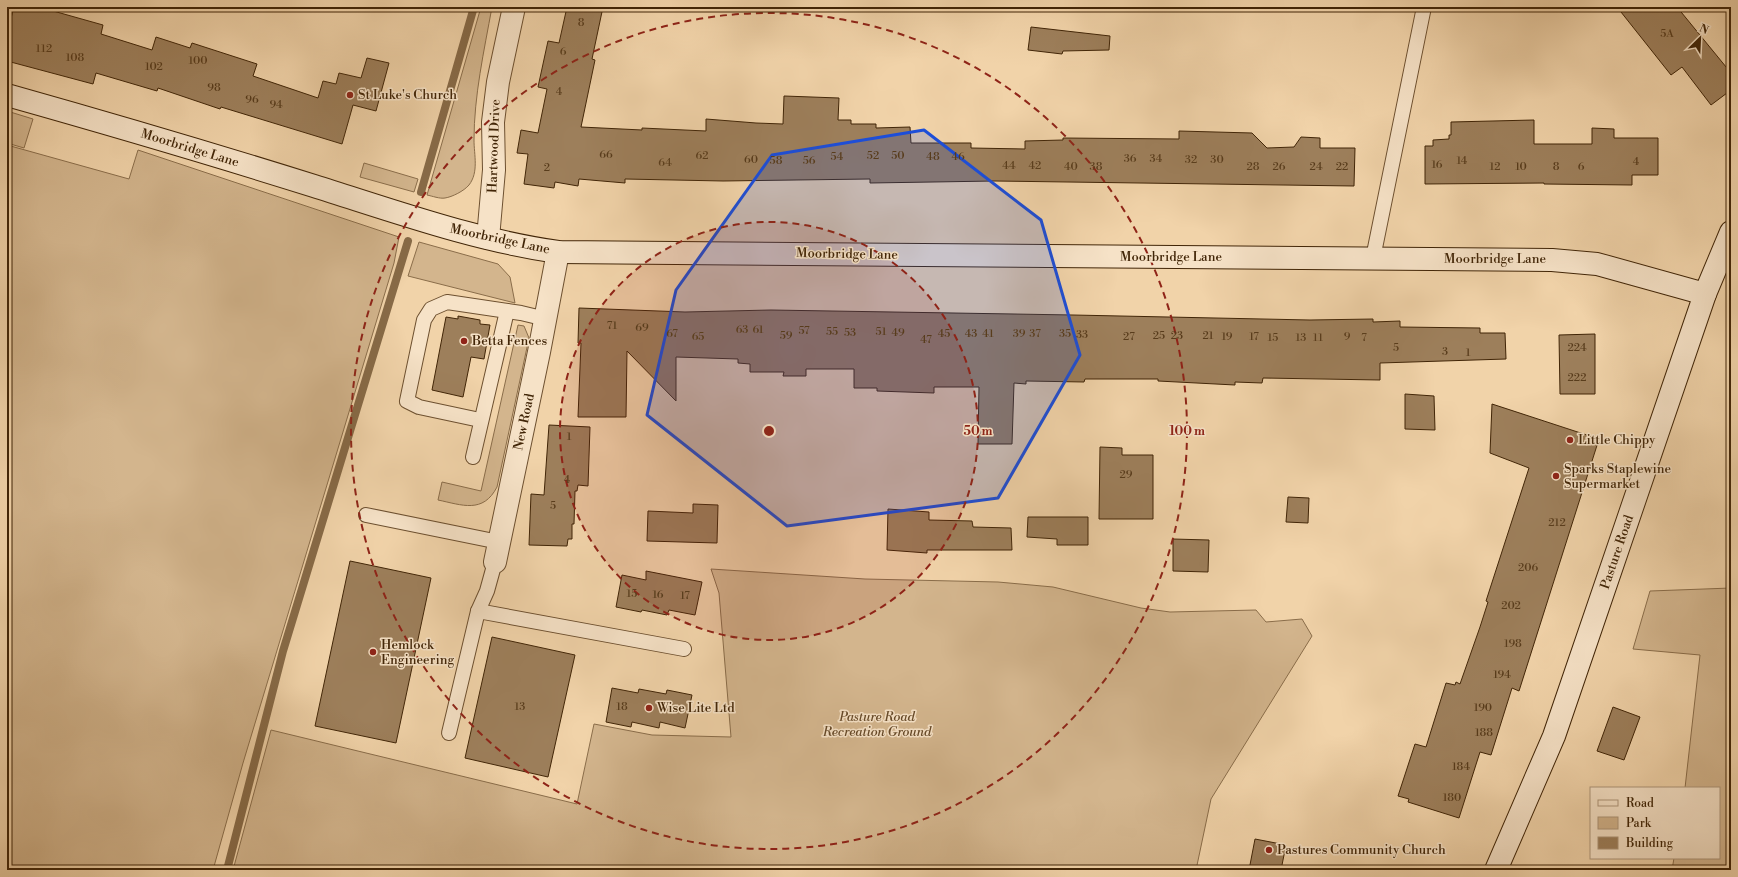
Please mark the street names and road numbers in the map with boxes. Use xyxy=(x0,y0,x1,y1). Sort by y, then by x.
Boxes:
street label: Hartwood Drive xyxy=(484,98,504,193)
street label: Moorbridge Lane xyxy=(139,125,241,171)
street label: Moorbridge Lane xyxy=(448,221,552,258)
street label: Moorbridge Lane xyxy=(796,245,899,263)
street label: Moorbridge Lane xyxy=(1120,249,1222,265)
street label: Moorbridge Lane xyxy=(1444,251,1546,267)
street label: New Road xyxy=(510,391,538,452)
street label: Pasture Road xyxy=(1597,512,1637,591)

